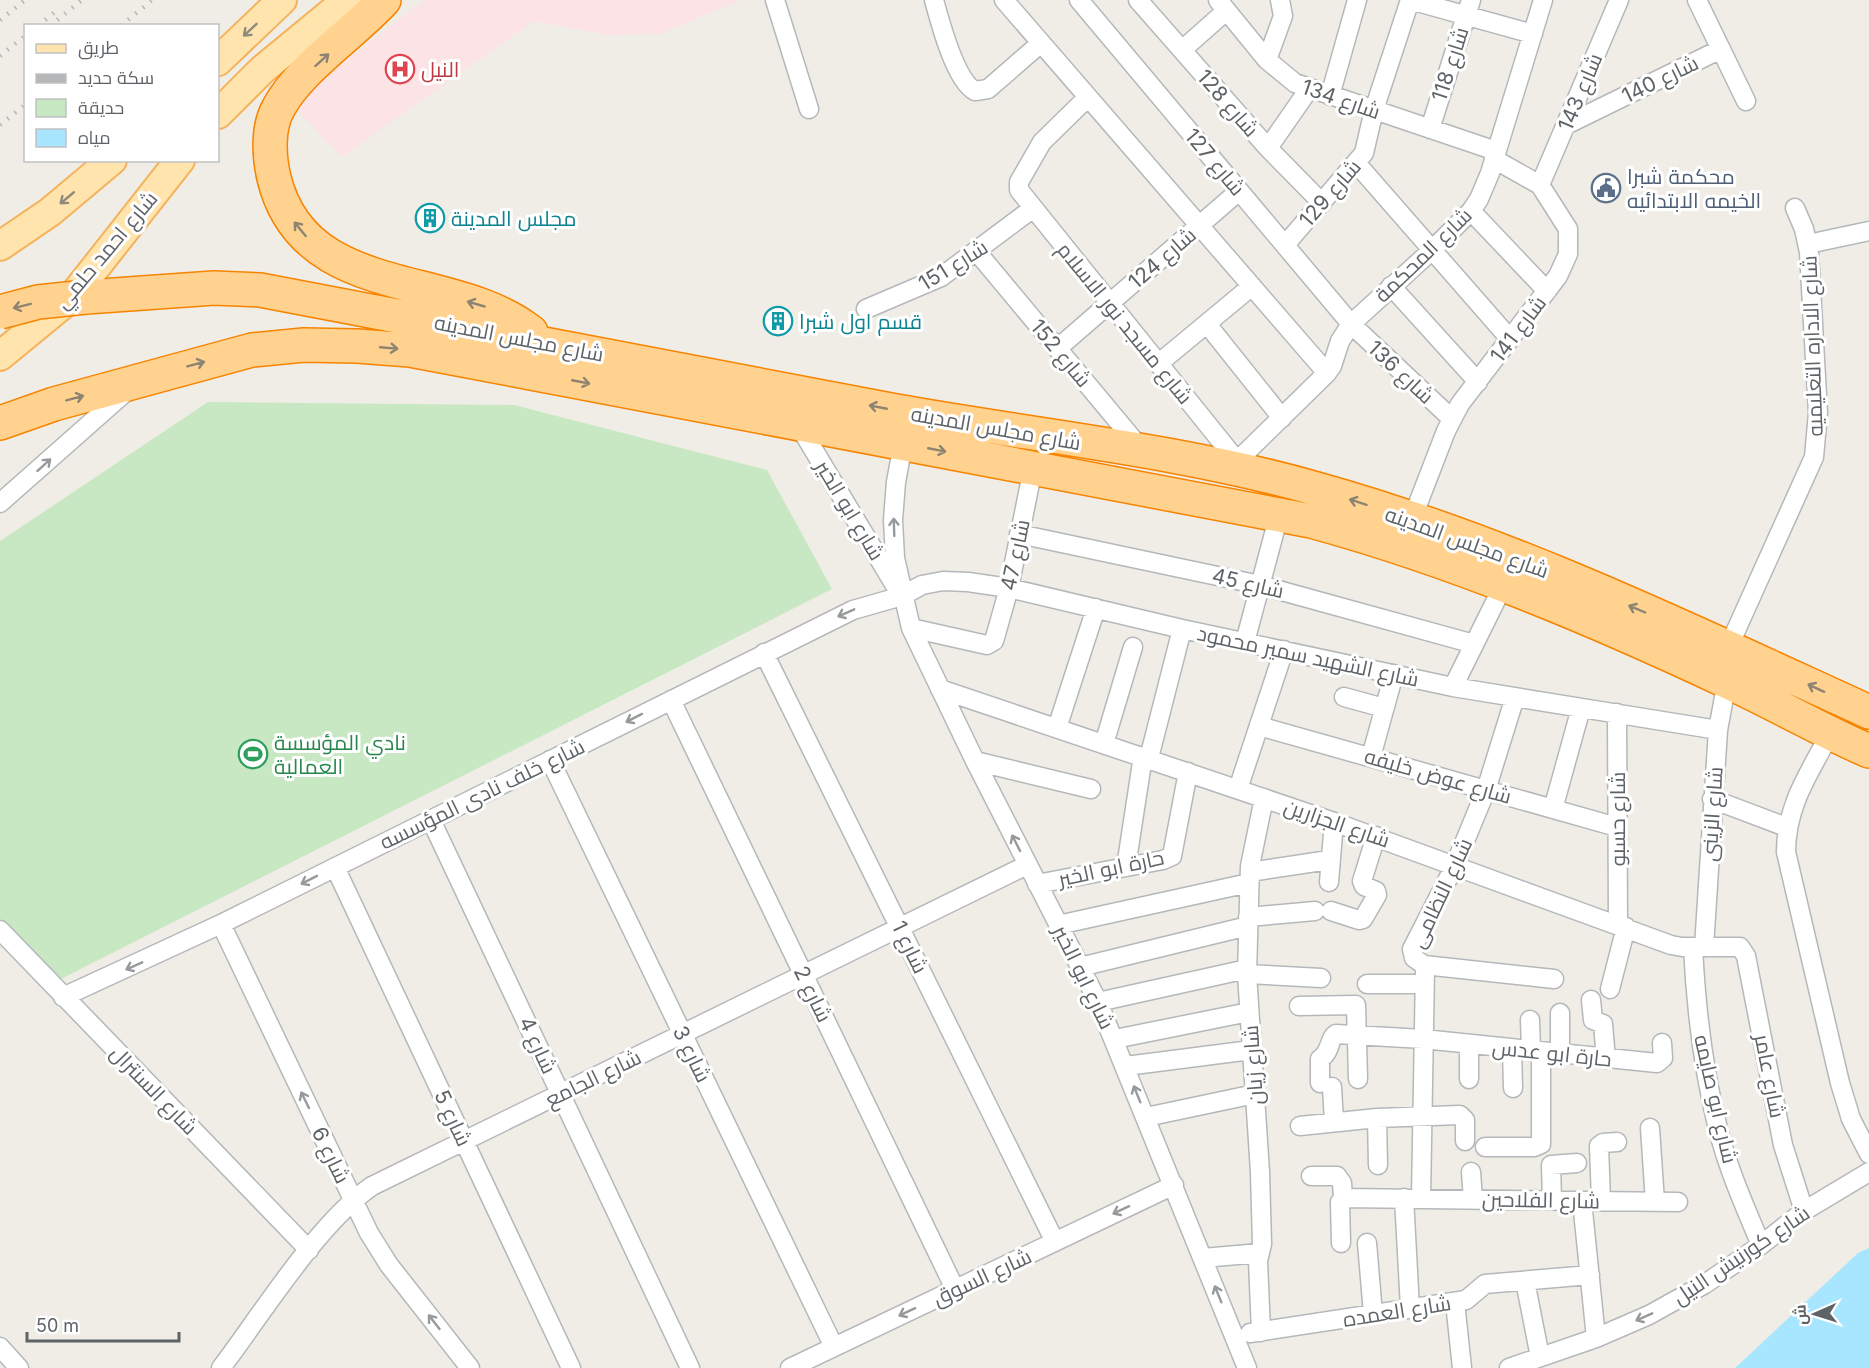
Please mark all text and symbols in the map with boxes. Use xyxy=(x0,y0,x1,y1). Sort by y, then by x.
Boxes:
one-way arrow xyxy=(243,23,258,37)
legend xyxy=(24,24,219,162)
street label: شارع 118 xyxy=(1426,24,1476,105)
text: طريق xyxy=(78,37,119,60)
street label: شارع 143 xyxy=(1553,50,1609,135)
street label: شارع 140 xyxy=(1618,50,1703,110)
one-way arrow xyxy=(314,53,329,67)
hospital icon: النيل xyxy=(384,53,416,85)
place label: النيل xyxy=(421,57,459,83)
street label: شارع 128 xyxy=(1191,64,1264,143)
text: سكة حديد xyxy=(78,67,154,88)
street label: شارع 134 xyxy=(1298,74,1384,126)
text: حديقة xyxy=(78,97,124,118)
street label: شارع 127 xyxy=(1178,123,1250,202)
text: مياه xyxy=(78,127,111,148)
street label: شارع 129 xyxy=(1294,154,1368,233)
place label: محكمة شبرا الخيمه الابتدائيه xyxy=(1627,164,1761,213)
public building icon: محكمة شبرا الخيمه الابتدائيه xyxy=(1590,172,1622,204)
street label: شارع احمد حلمي xyxy=(49,186,166,317)
one-way arrow xyxy=(59,191,75,204)
building icon: مجلس المدينة xyxy=(414,202,446,234)
street label: شارع المحكمة xyxy=(1369,203,1478,309)
place label: مجلس المدينة xyxy=(451,206,576,232)
one-way arrow xyxy=(294,221,307,237)
street label: شارع 124 xyxy=(1123,222,1202,296)
street label: شارع 151 xyxy=(914,234,993,298)
street label: شارع مسجد نور الاسلام xyxy=(1051,237,1198,410)
street label: شارع الاداره التعليميه xyxy=(1796,255,1830,437)
street label: شارع 141 xyxy=(1485,291,1553,368)
one-way arrow xyxy=(467,298,486,309)
one-way arrow xyxy=(13,300,32,312)
building icon: قسم اول شبرا xyxy=(762,305,794,337)
street label: شارع مجلس المدينه xyxy=(432,309,606,369)
place label: قسم اول شبرا xyxy=(799,309,922,336)
street label: شارع 152 xyxy=(1024,314,1097,393)
street label: شارع 136 xyxy=(1361,335,1439,410)
one-way arrow xyxy=(378,343,398,354)
one-way arrow xyxy=(186,358,205,369)
one-way arrow xyxy=(570,377,590,388)
one-way arrow xyxy=(65,391,84,403)
one-way arrow xyxy=(869,401,889,412)
street label: شارع مجلس المدينه xyxy=(909,401,1083,457)
one-way arrow xyxy=(927,445,947,456)
street label: شارع ابو الخير xyxy=(808,455,890,566)
one-way arrow xyxy=(37,458,52,472)
one-way arrow xyxy=(1349,496,1368,507)
street label: شارع مجلس المدينه xyxy=(1381,501,1552,585)
one-way arrow xyxy=(888,517,899,537)
street label: شارع 47 xyxy=(995,517,1037,593)
street label: شارع 45 xyxy=(1209,563,1286,605)
one-way arrow xyxy=(1629,603,1647,614)
one-way arrow xyxy=(838,608,856,619)
street label: شارع الشهيد سمير محمود xyxy=(1195,620,1421,694)
one-way arrow xyxy=(1807,682,1825,694)
one-way arrow xyxy=(625,713,643,725)
place label: نادي المؤسسة العمالية xyxy=(274,730,406,779)
street label: شارع خلف نادى المؤسسه xyxy=(376,734,589,856)
sports icon: نادي المؤسسة العمالية xyxy=(237,738,269,770)
street label: شارع عوض خليفه xyxy=(1361,743,1514,811)
street label: شارع الزينى xyxy=(1696,766,1730,862)
street label: شارع حسبو xyxy=(1605,772,1632,866)
street label: شارع الجزارين xyxy=(1280,793,1393,855)
one-way arrow xyxy=(1010,834,1021,852)
street label: شارع النظامى xyxy=(1405,834,1479,953)
street label: حارة ابو الخير xyxy=(1055,845,1166,892)
one-way arrow xyxy=(300,875,318,887)
street label: شارع 1 xyxy=(885,917,933,978)
street label: شارع ابو الخير xyxy=(1046,920,1120,1034)
one-way arrow xyxy=(125,961,144,972)
street label: شارع 2 xyxy=(787,962,837,1027)
street label: شارع 4 xyxy=(512,1012,562,1078)
street label: شارع 3 xyxy=(666,1022,716,1087)
street label: شارع زيان xyxy=(1238,1024,1270,1106)
street label: شارع عامر xyxy=(1747,1031,1790,1120)
street label: شارع ابو صايمه xyxy=(1687,1032,1743,1166)
street label: حارة ابو عدس xyxy=(1491,1034,1613,1073)
street label: شارع السنترال xyxy=(104,1040,203,1141)
street label: شارع الجامع xyxy=(541,1044,646,1114)
one-way arrow xyxy=(1131,1085,1142,1104)
street label: شارع 5 xyxy=(427,1086,477,1151)
one-way arrow xyxy=(298,1091,310,1109)
street label: شارع 6 xyxy=(305,1123,355,1188)
street label: شارع الفلاحين xyxy=(1482,1186,1600,1216)
street label: شارع كورنيش النيل xyxy=(1668,1200,1815,1312)
one-way arrow xyxy=(1112,1205,1130,1217)
street label: شارع السوق xyxy=(929,1243,1036,1313)
north arrow xyxy=(1785,1284,1845,1344)
one-way arrow xyxy=(1212,1285,1223,1304)
street label: شارع العمده xyxy=(1341,1290,1453,1334)
text: ش xyxy=(1789,1304,1811,1326)
scale bar xyxy=(27,1305,178,1343)
one-way arrow xyxy=(898,1307,916,1319)
one-way arrow xyxy=(1635,1312,1653,1323)
one-way arrow xyxy=(427,1314,440,1330)
text: 50 m xyxy=(36,1315,79,1336)

